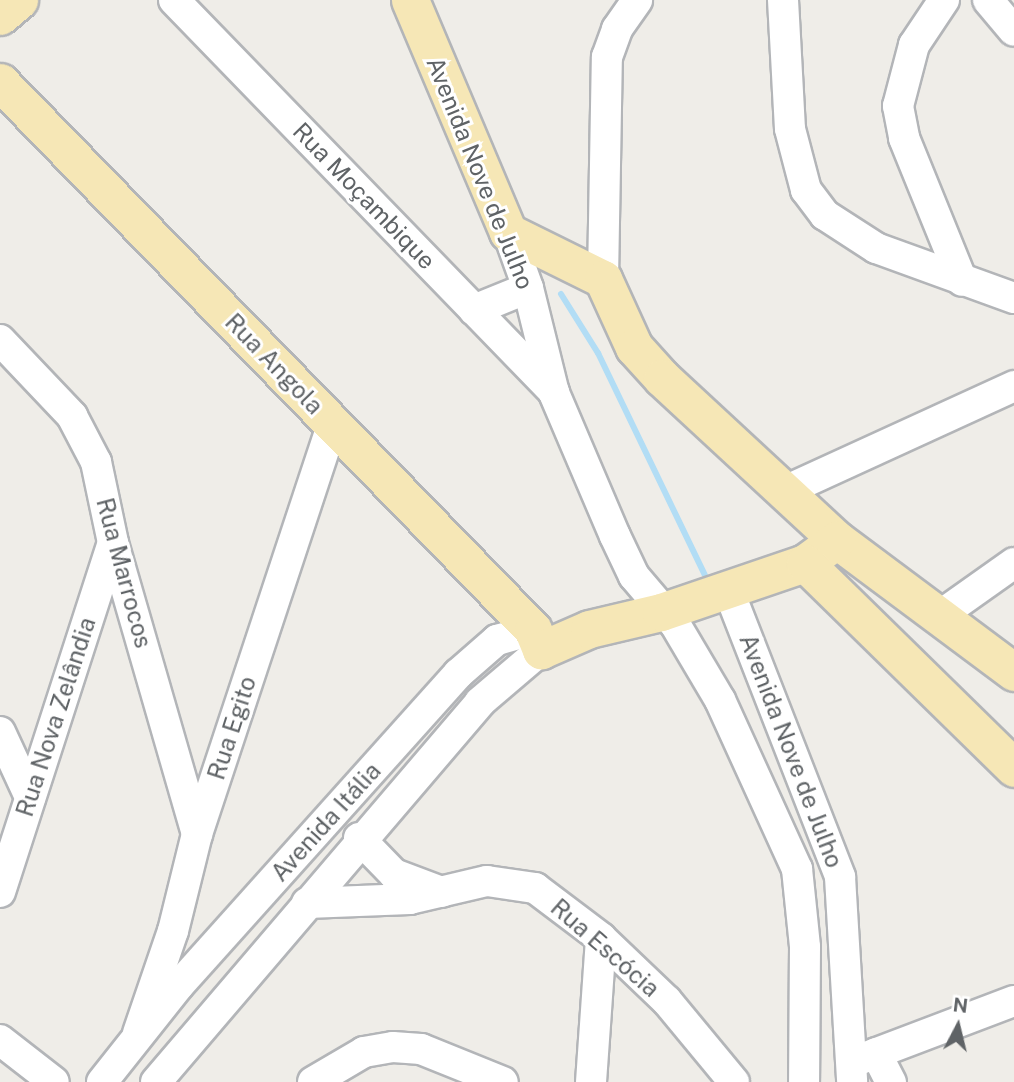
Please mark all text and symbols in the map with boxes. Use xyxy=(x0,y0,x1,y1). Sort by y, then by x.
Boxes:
street label: Avenida Nove de Julho xyxy=(420,52,540,294)
street label: Rua Moçambique xyxy=(287,117,441,275)
street label: Rua Angola xyxy=(219,308,329,420)
street label: Rua Marrocos xyxy=(90,495,158,651)
street label: Rua Nova Zelândia xyxy=(10,614,102,820)
street label: Avenida Nove de Julho xyxy=(733,630,849,872)
street label: Rua Egito xyxy=(202,673,262,783)
street label: Avenida Itália xyxy=(265,757,387,887)
street label: Rua Escócia xyxy=(545,893,665,1003)
north arrow xyxy=(923,991,993,1061)
text: N xyxy=(952,993,969,1017)

